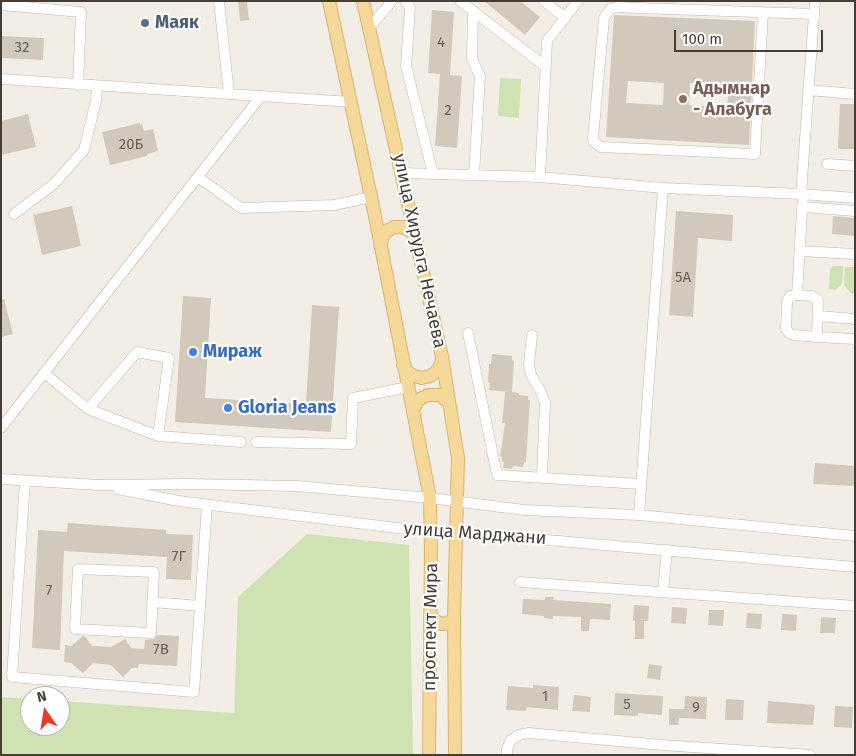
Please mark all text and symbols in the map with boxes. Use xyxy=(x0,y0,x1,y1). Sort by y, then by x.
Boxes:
place label: Маяк xyxy=(155,12,199,34)
marker: Маяк xyxy=(139,17,151,29)
scale bar xyxy=(676,20,825,52)
text: 100 m xyxy=(682,30,722,48)
house number: 4 xyxy=(437,34,445,52)
house number: 32 xyxy=(15,39,29,57)
place label: Адымнар - Алабуга xyxy=(693,78,772,120)
marker: Адымнар - Алабуга xyxy=(677,93,689,105)
house number: 2 xyxy=(444,102,452,120)
house number: 20Б xyxy=(119,136,143,154)
street label: улица Хирурга Нечаева xyxy=(388,152,450,350)
house number: 5А xyxy=(675,269,691,287)
place label: Мираж xyxy=(203,341,262,363)
marker: Мираж xyxy=(187,346,199,358)
place label: Gloria Jeans xyxy=(238,397,336,419)
marker: Gloria Jeans xyxy=(222,402,234,414)
street label: улица Марджани xyxy=(403,518,547,550)
house number: 7Г xyxy=(172,548,186,566)
street label: проспект Мира xyxy=(419,563,443,691)
house number: 7 xyxy=(46,582,52,600)
house number: 7В xyxy=(153,641,169,659)
north arrow xyxy=(20,686,70,736)
text: N xyxy=(35,688,48,706)
house number: 1 xyxy=(542,688,548,706)
house number: 5 xyxy=(623,696,631,714)
house number: 9 xyxy=(692,699,700,717)

